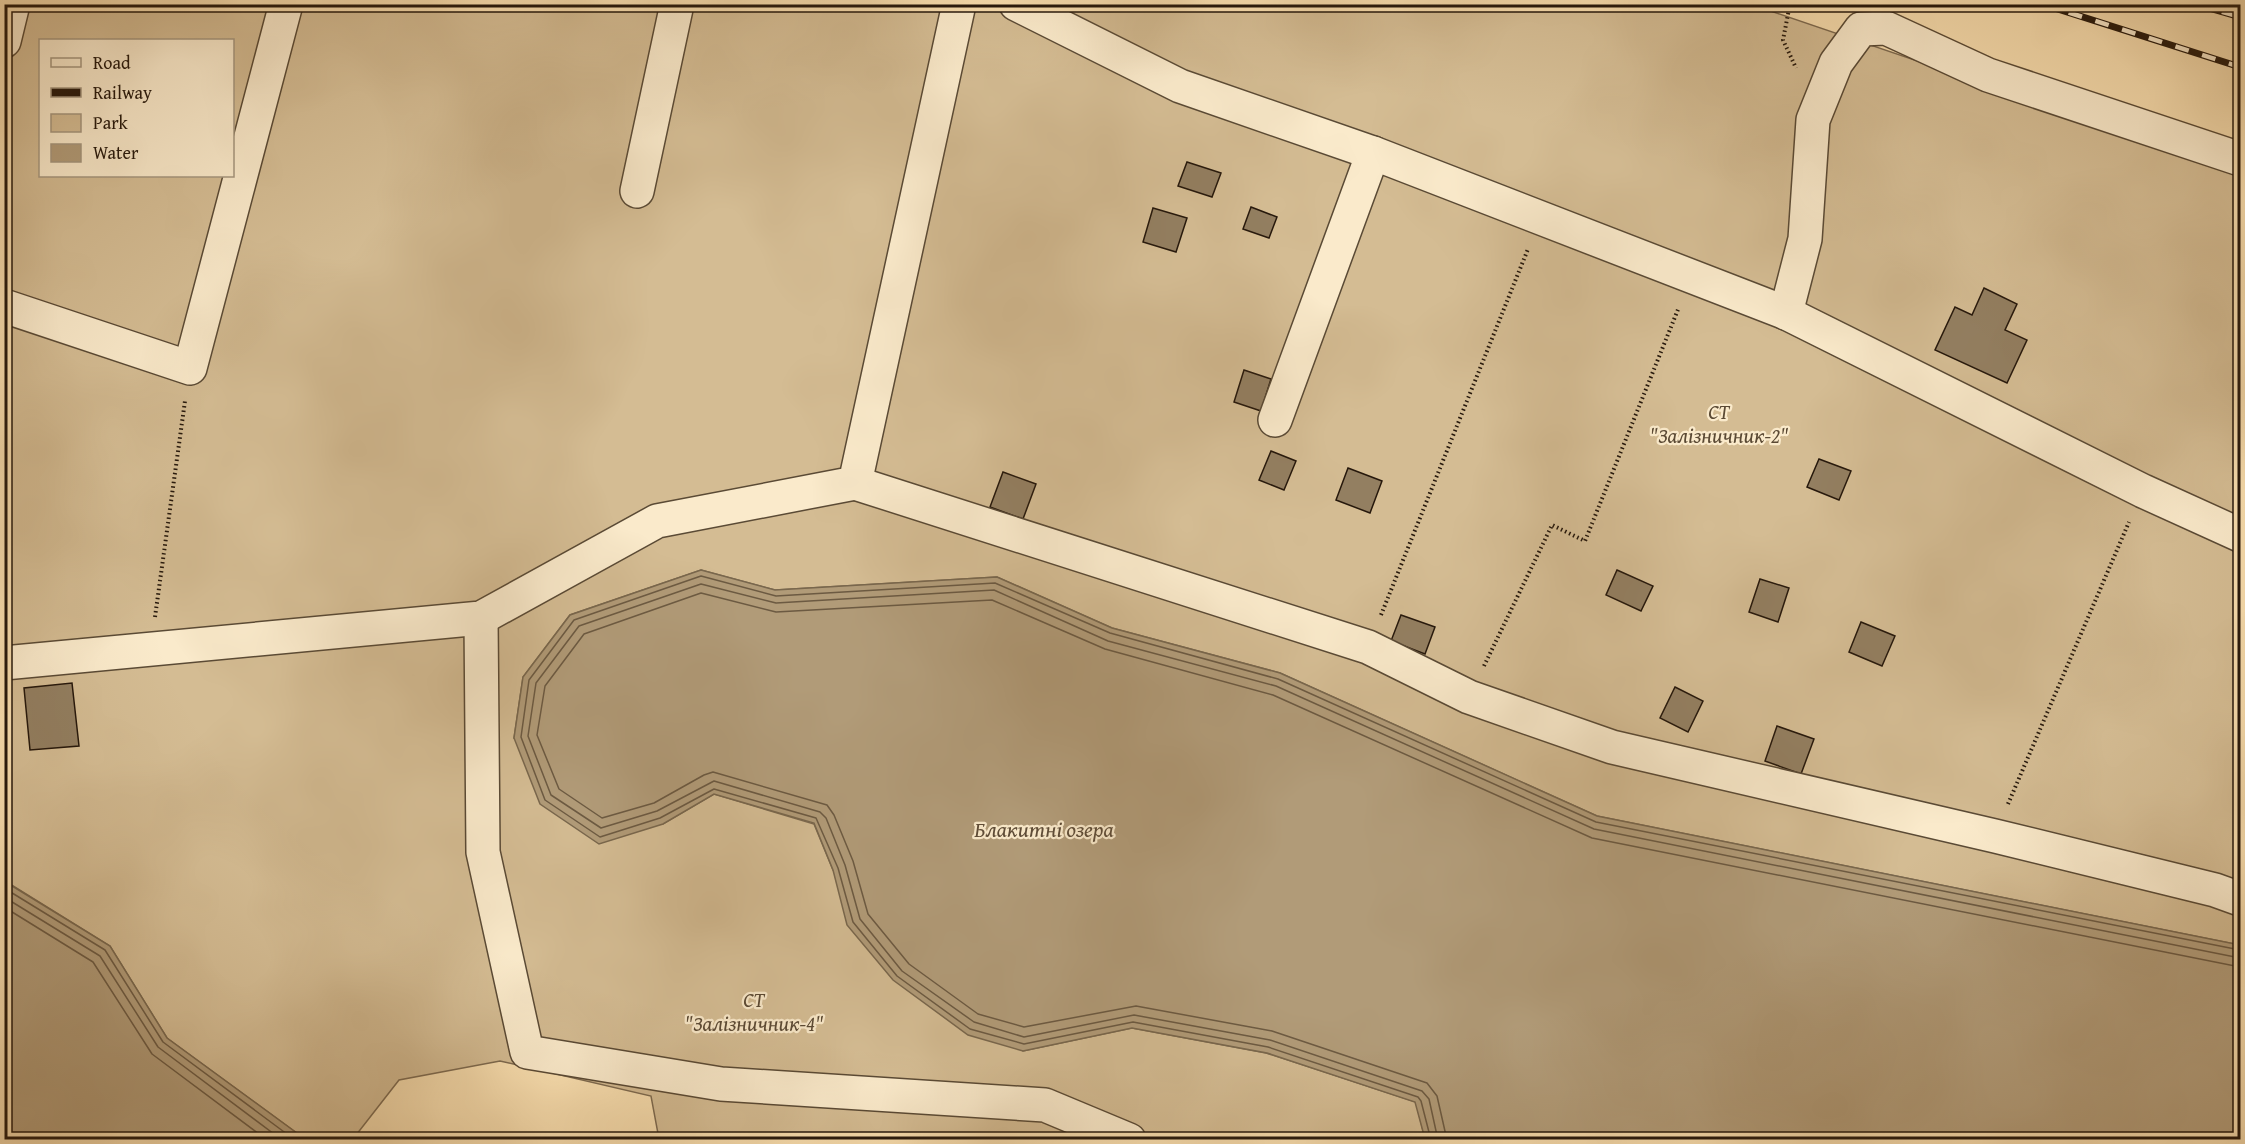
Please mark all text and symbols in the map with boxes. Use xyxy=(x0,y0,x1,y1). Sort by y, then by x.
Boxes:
legend xyxy=(39,39,234,177)
text: Road xyxy=(93,49,131,76)
text: Railway xyxy=(93,79,152,106)
text: Park xyxy=(93,109,129,136)
text: Water xyxy=(93,139,139,166)
park label: СТ "Залізничник-2" xyxy=(1649,396,1789,451)
water label: Блакитні озера xyxy=(974,813,1114,845)
park label: СТ "Залізничник-4" xyxy=(684,984,824,1039)

